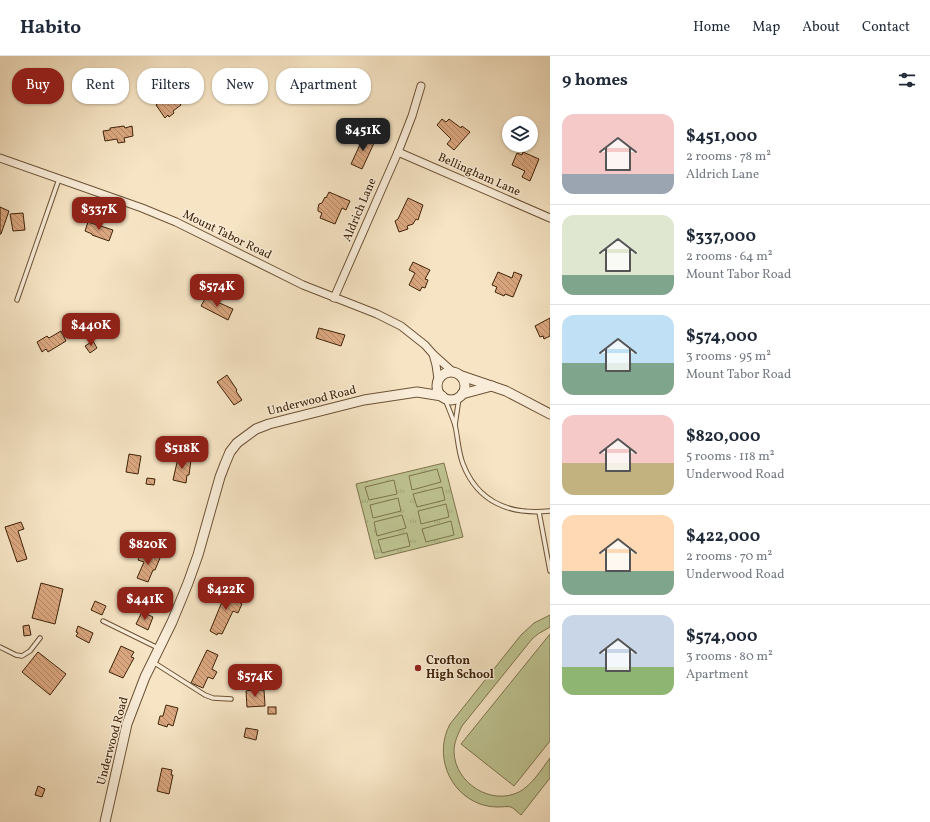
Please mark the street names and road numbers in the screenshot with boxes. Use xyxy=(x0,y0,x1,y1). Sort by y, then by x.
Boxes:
street label: Bellingham Lane xyxy=(435,150,523,201)
street label: Aldrich Lane xyxy=(339,175,381,244)
street label: Mount Tabor Road xyxy=(180,206,274,264)
street label: Underwood Road xyxy=(266,382,358,420)
street label: Underwood Road xyxy=(94,695,133,787)

